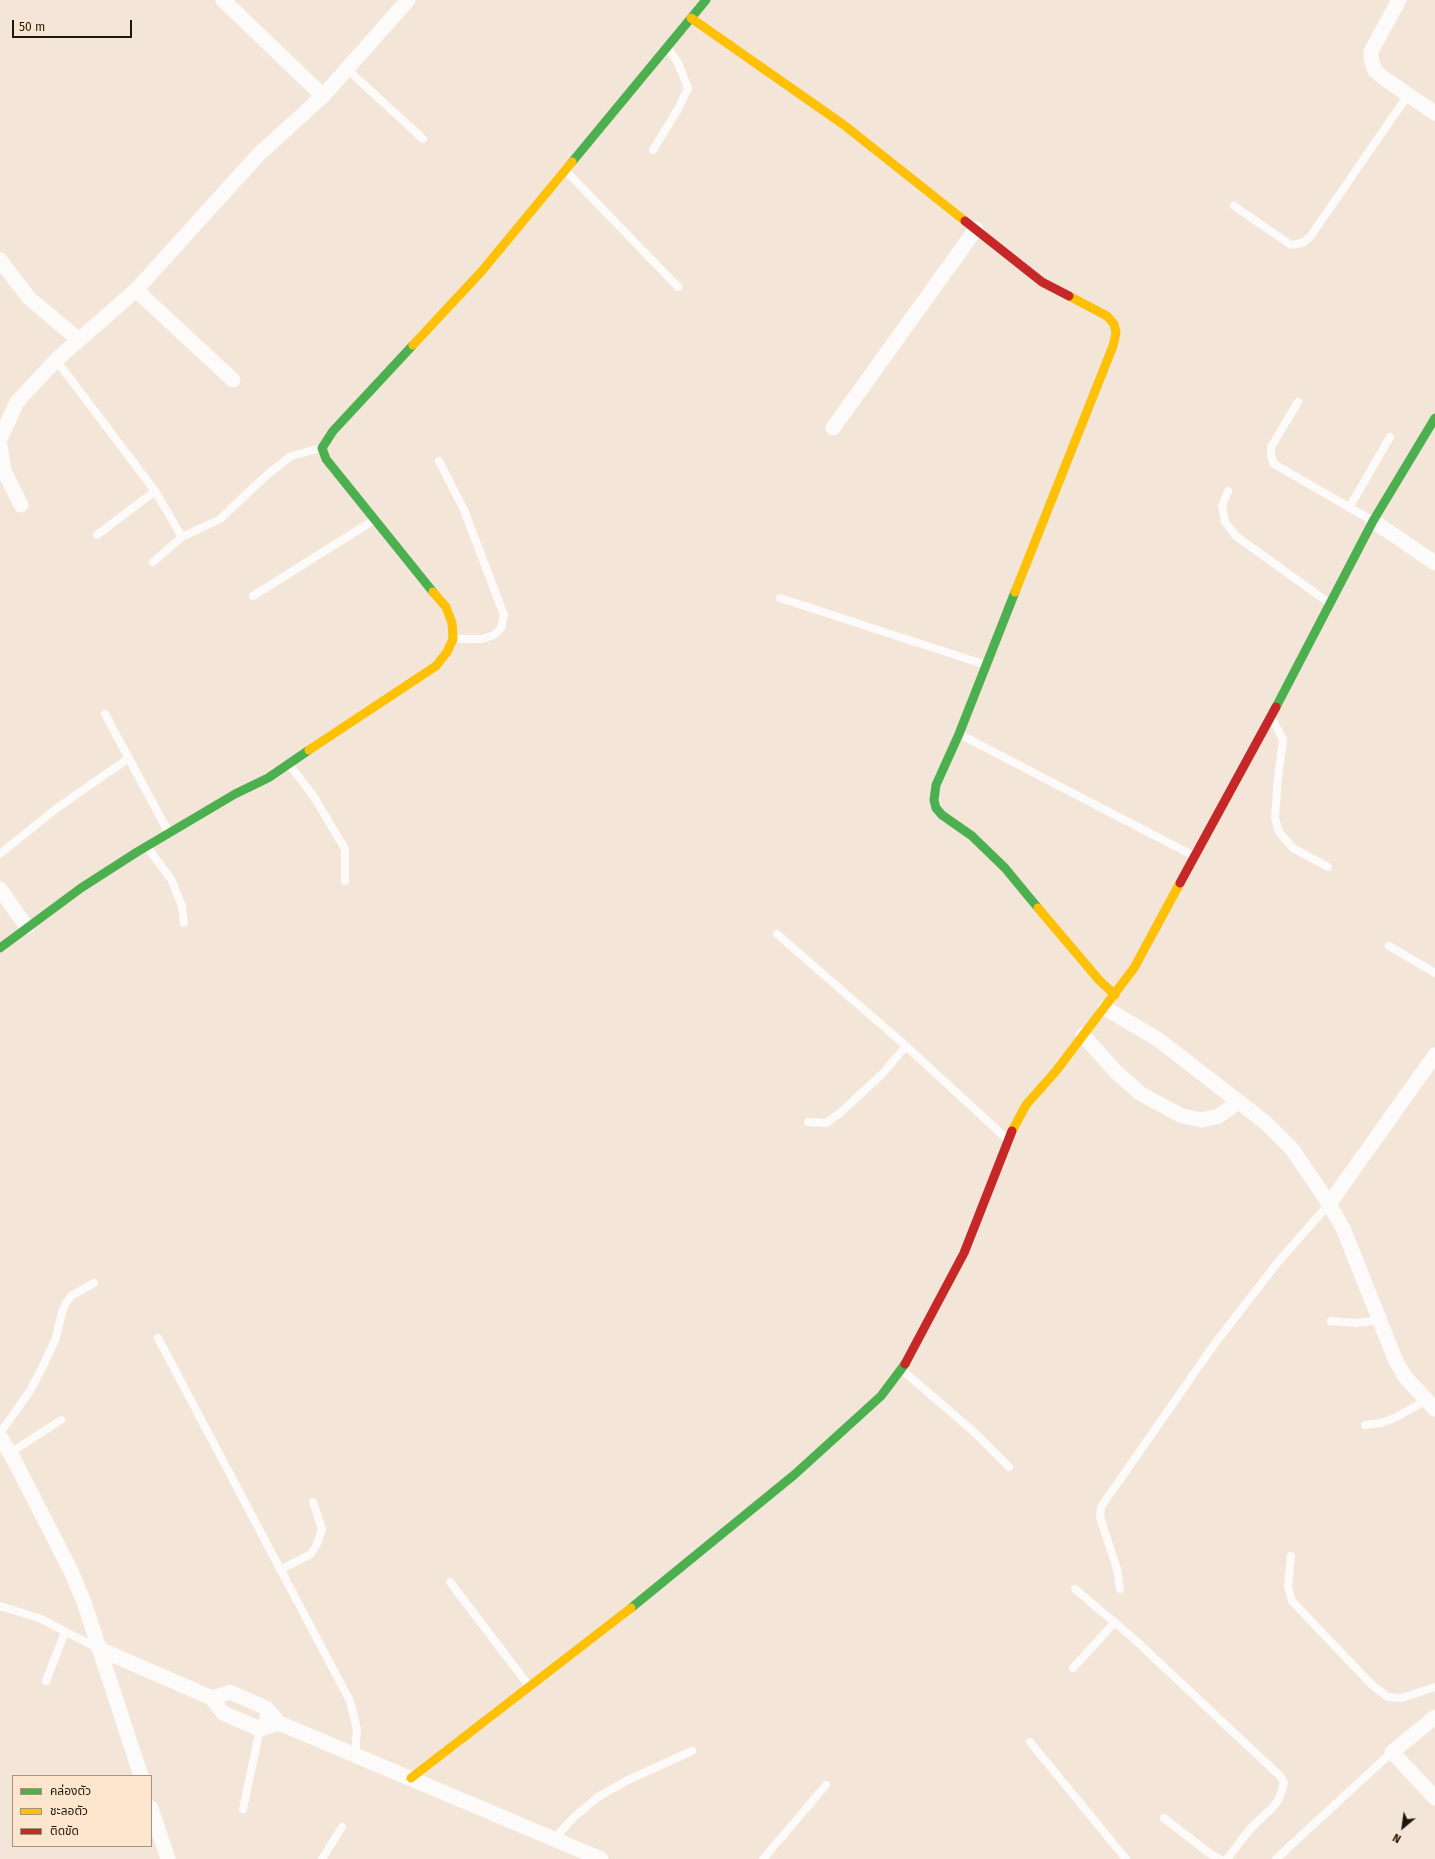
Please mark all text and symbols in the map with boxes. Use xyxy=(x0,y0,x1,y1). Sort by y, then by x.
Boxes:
scale bar xyxy=(14,12,134,38)
text: 50 m xyxy=(19,20,45,34)
legend xyxy=(12,1775,152,1847)
text: คล่องตัว xyxy=(50,1784,91,1798)
text: ชะลอตัว xyxy=(50,1804,88,1818)
north arrow xyxy=(1383,1807,1423,1847)
text: ติดขัด xyxy=(50,1824,79,1838)
text: N xyxy=(1391,1830,1403,1845)

